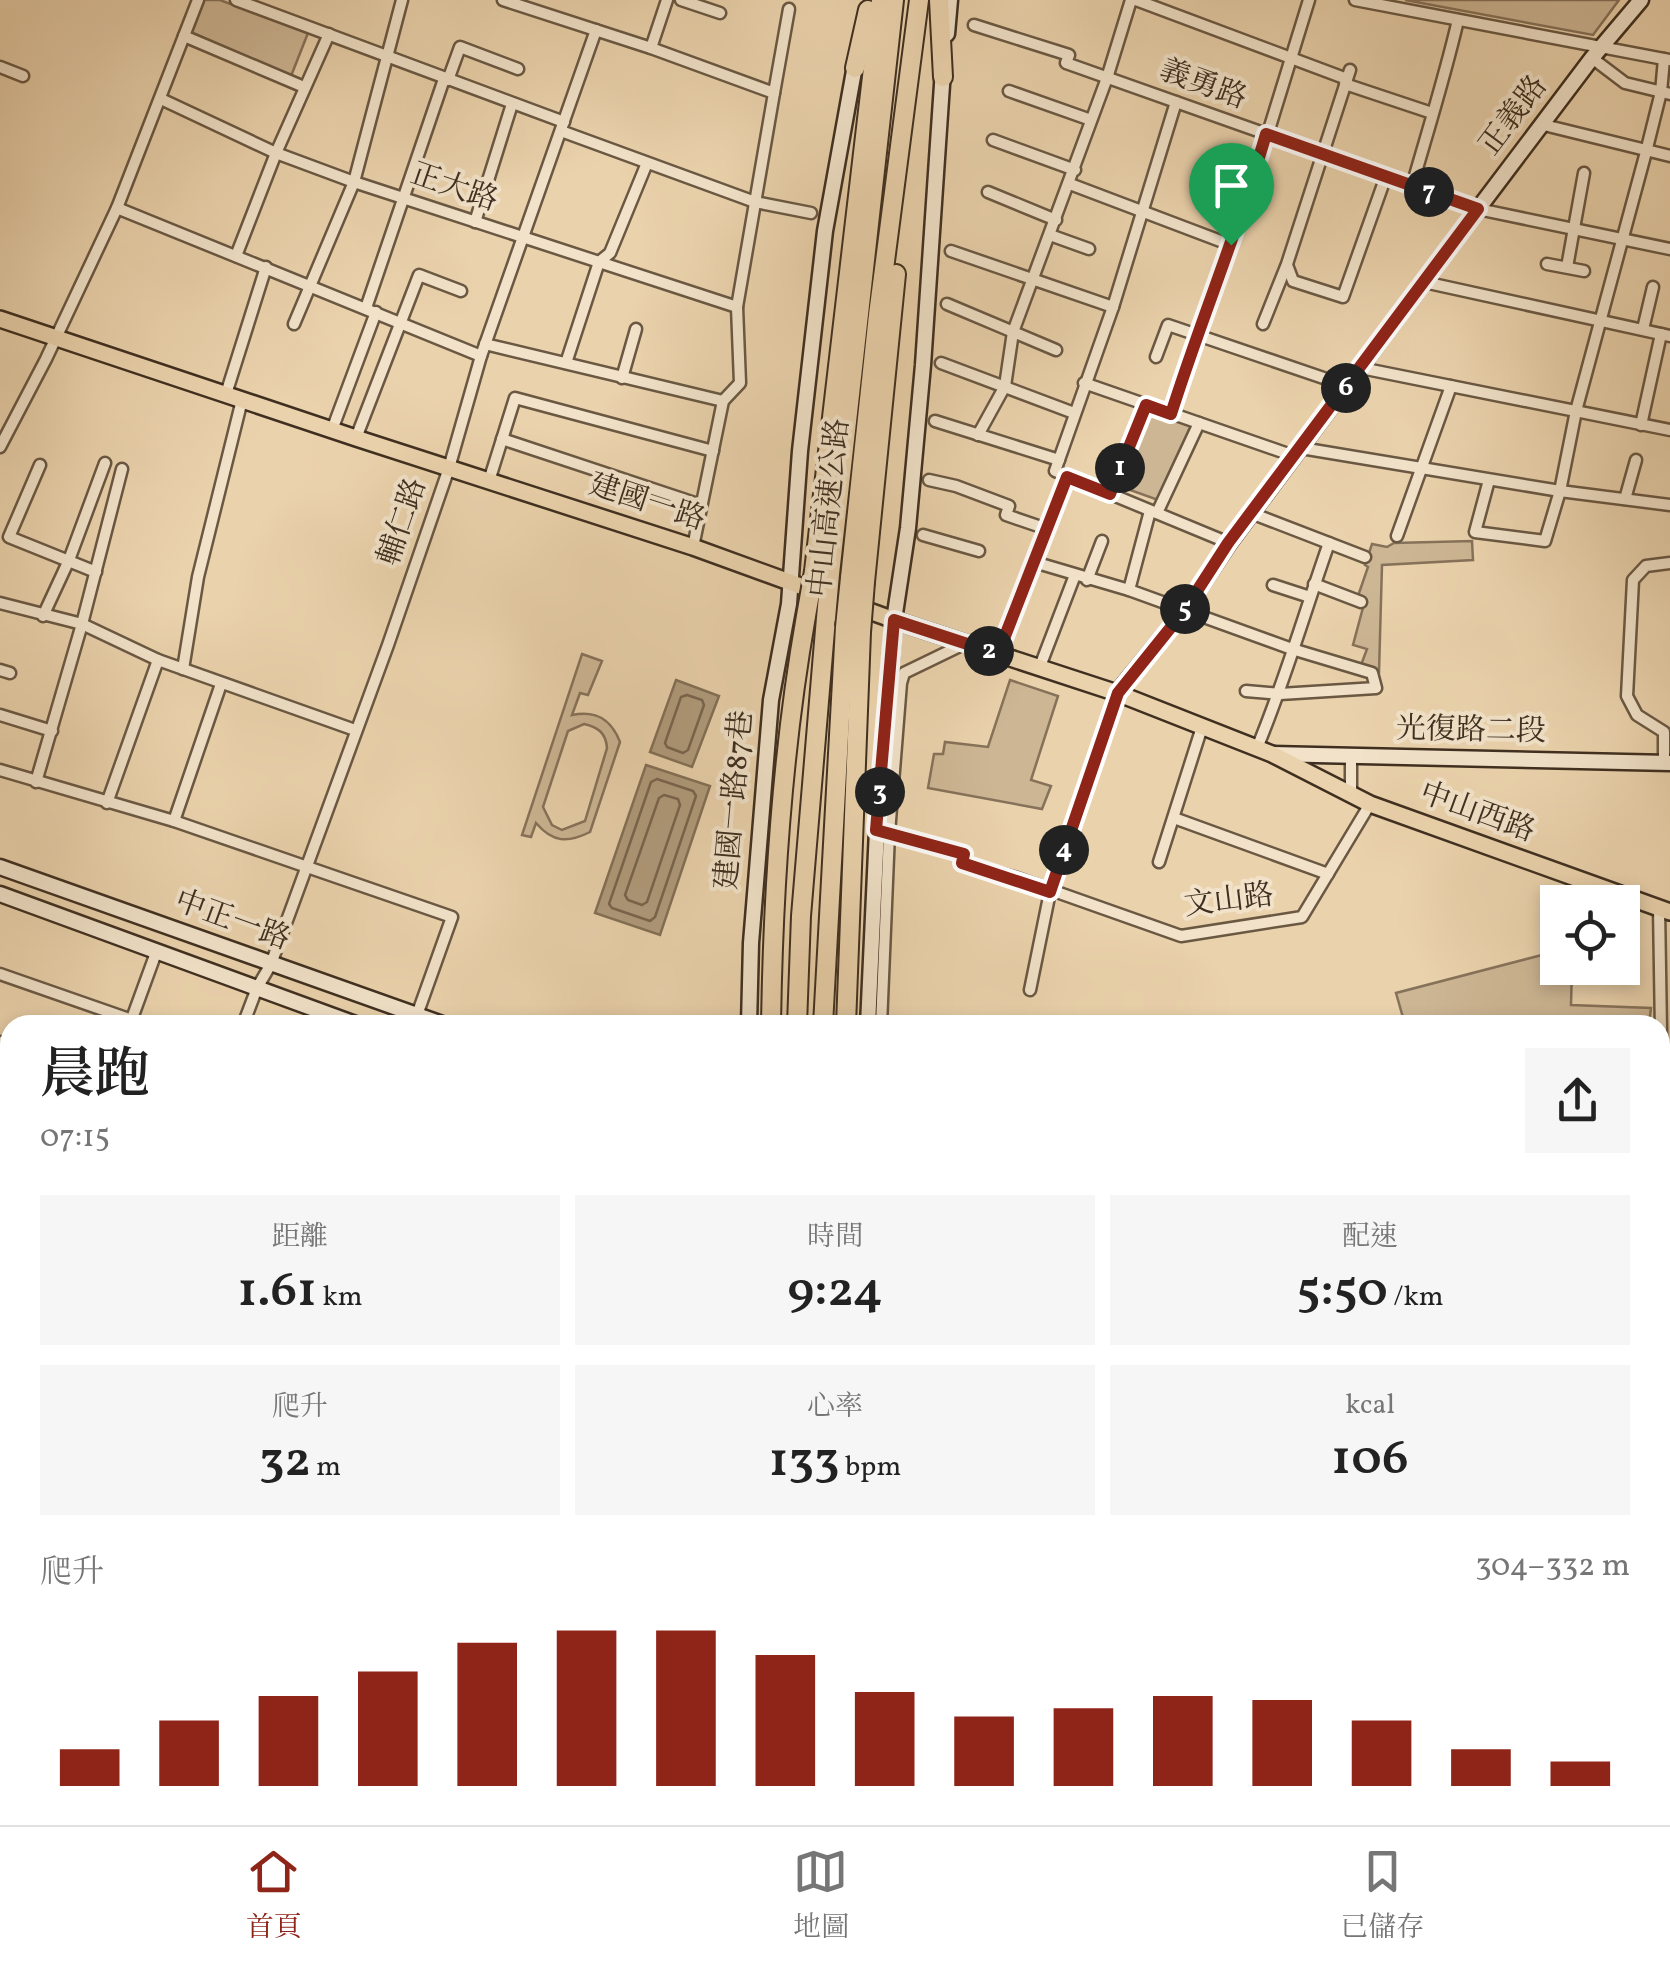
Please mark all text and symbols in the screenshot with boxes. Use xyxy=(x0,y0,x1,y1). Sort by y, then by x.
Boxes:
street label: 義勇路 xyxy=(1154,50,1252,120)
street label: 正義路 xyxy=(1470,67,1558,165)
pin xyxy=(1189,143,1274,246)
street label: 正大路 xyxy=(405,153,503,223)
icon: arrive xyxy=(1204,158,1259,213)
pin: 7 xyxy=(1404,167,1454,217)
text: 7 xyxy=(1422,172,1436,211)
pin: 6 xyxy=(1321,363,1371,413)
text: 6 xyxy=(1338,368,1354,407)
street label: 中山高速公路 xyxy=(800,416,860,600)
pin: 1 xyxy=(1095,443,1145,493)
text: 1 xyxy=(1114,448,1126,487)
street label: 建國一路 xyxy=(583,464,711,542)
street label: 輔仁路 xyxy=(368,473,438,571)
pin: 5 xyxy=(1160,584,1210,634)
text: 5 xyxy=(1178,589,1192,628)
pin: 2 xyxy=(964,626,1014,676)
text: 2 xyxy=(982,631,996,670)
street label: 建國一路87巷 xyxy=(706,709,764,891)
street label: 光復路二段 xyxy=(1396,709,1546,753)
pin: 3 xyxy=(855,767,905,817)
text: 3 xyxy=(873,772,887,811)
street label: 中山西路 xyxy=(1413,773,1541,853)
pin: 4 xyxy=(1039,825,1089,875)
text: 4 xyxy=(1056,830,1072,869)
street label: 文山路 xyxy=(1182,875,1276,927)
street label: 中正一路 xyxy=(168,881,296,961)
map controls xyxy=(1540,885,1640,985)
button: locate xyxy=(1540,885,1640,985)
text: 晨跑 xyxy=(40,1040,150,1116)
button: share xyxy=(1525,1048,1630,1153)
text: 07:15 xyxy=(40,1116,110,1160)
text: 距離 xyxy=(272,1218,328,1257)
text: 時間 xyxy=(807,1218,863,1257)
text: 配速 xyxy=(1342,1218,1398,1257)
text: 1.61 xyxy=(237,1257,317,1327)
text: 9:24 xyxy=(787,1257,883,1327)
text: 5:50 xyxy=(1296,1257,1388,1327)
text: km xyxy=(317,1278,363,1317)
text: /km xyxy=(1388,1278,1444,1317)
text: kcal xyxy=(1345,1386,1395,1425)
text: 爬升 xyxy=(272,1388,328,1427)
text: 心率 xyxy=(807,1388,863,1427)
text: 106 xyxy=(1331,1425,1409,1495)
text: 32 xyxy=(259,1427,311,1497)
text: 133 xyxy=(769,1427,839,1497)
text: m xyxy=(311,1448,341,1487)
text: bpm xyxy=(839,1448,901,1487)
text: 304–332 m xyxy=(1475,1545,1630,1589)
text: 爬升 xyxy=(40,1552,104,1596)
tab: 首頁 xyxy=(246,1844,302,1948)
tab: 地圖 xyxy=(793,1844,849,1948)
tab: 已儲存 xyxy=(1340,1844,1424,1948)

